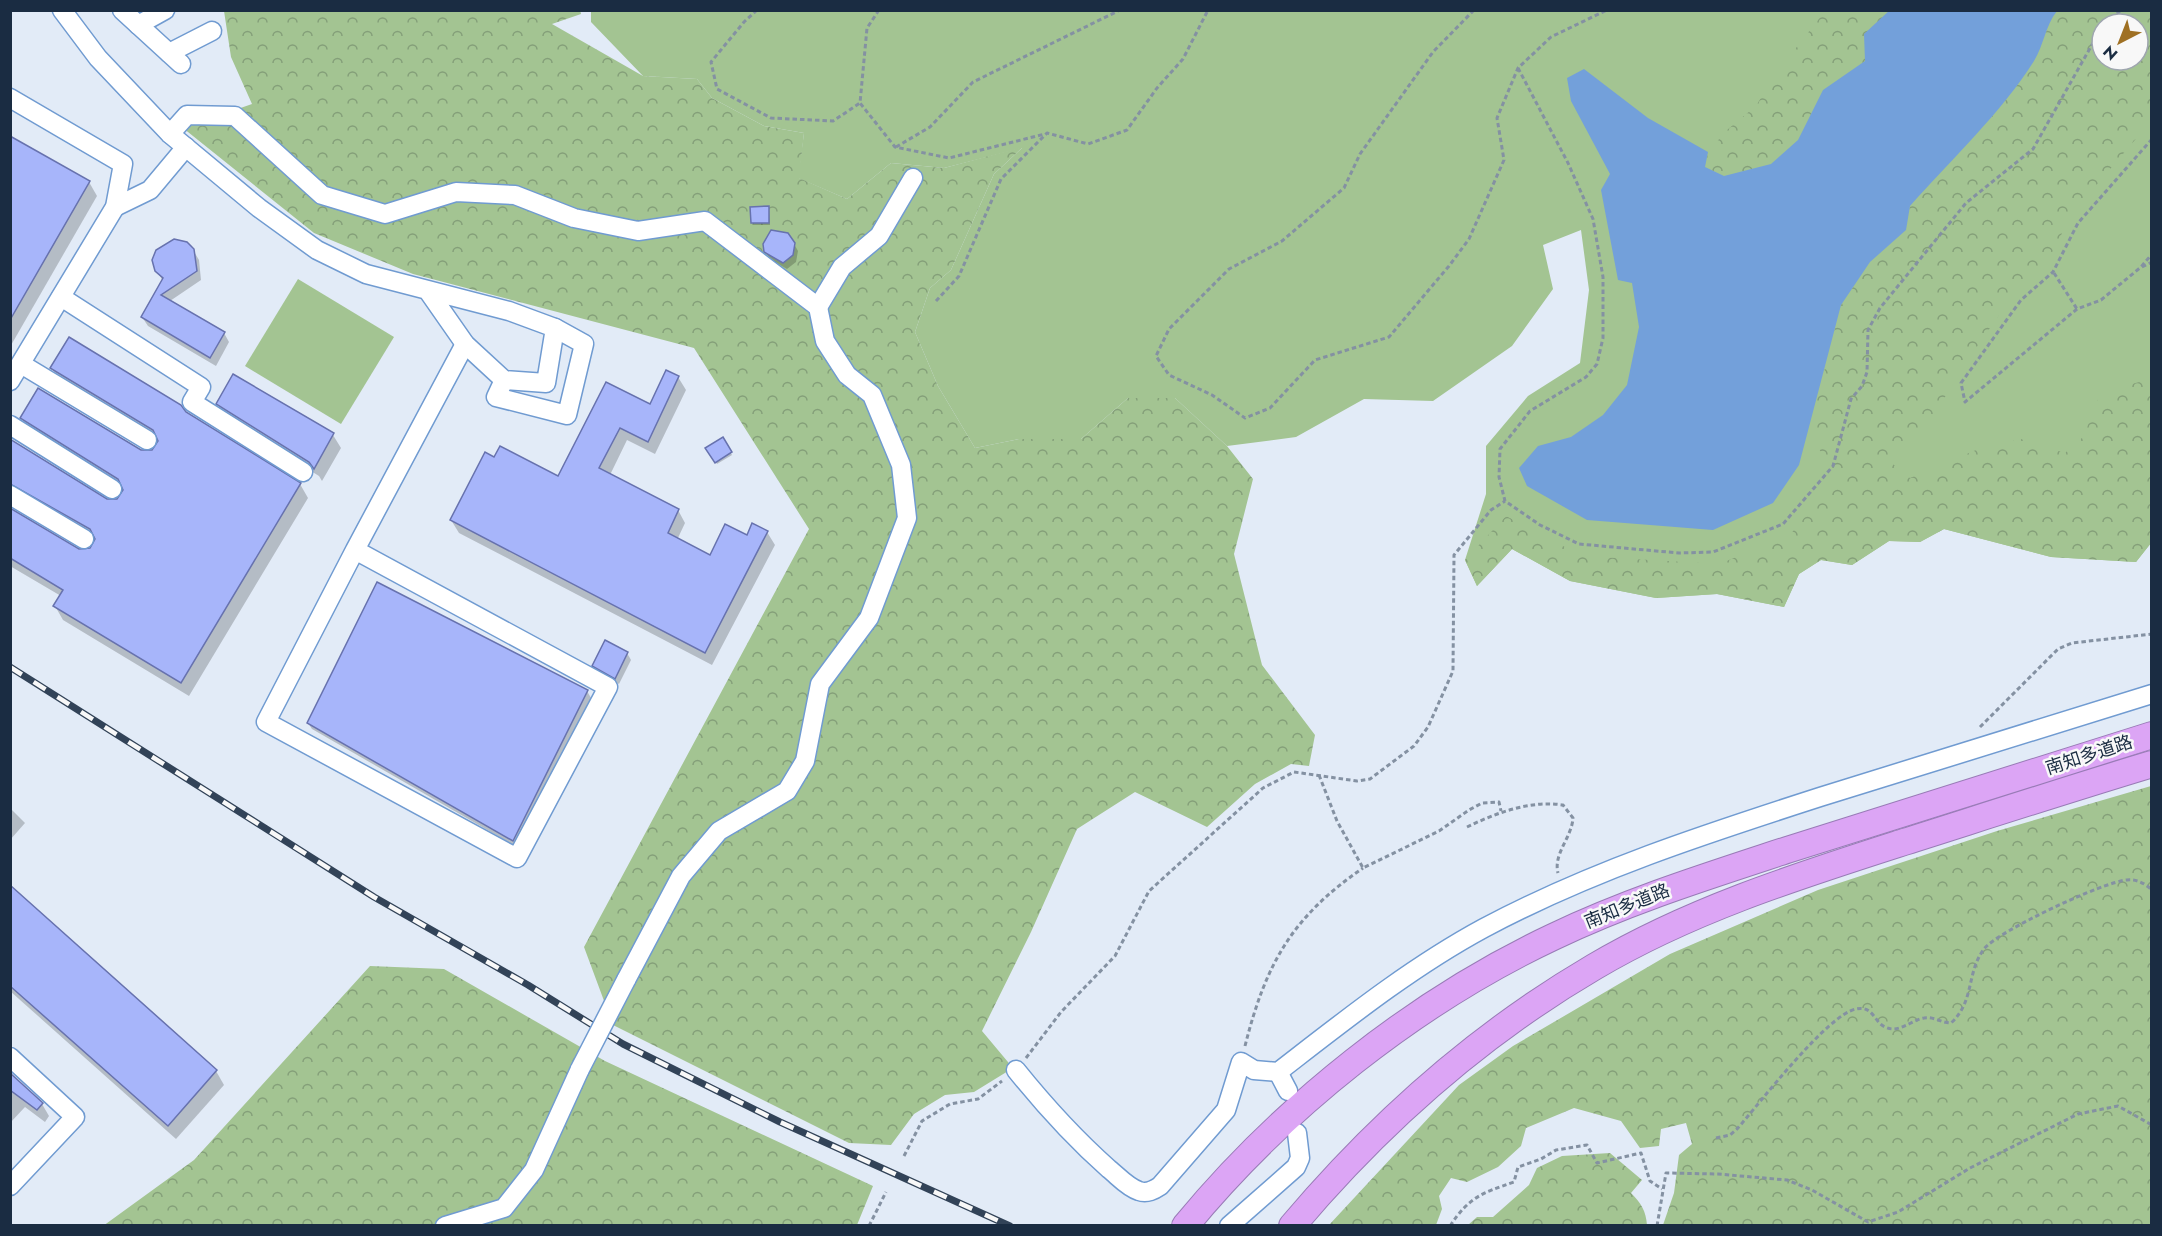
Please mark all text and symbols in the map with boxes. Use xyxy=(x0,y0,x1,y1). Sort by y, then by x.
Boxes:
north arrow xyxy=(2090,12,2150,72)
text: N xyxy=(2098,40,2123,66)
street label: 南知多道路 xyxy=(2042,729,2136,781)
street label: 南知多道路 xyxy=(1580,877,1674,935)

